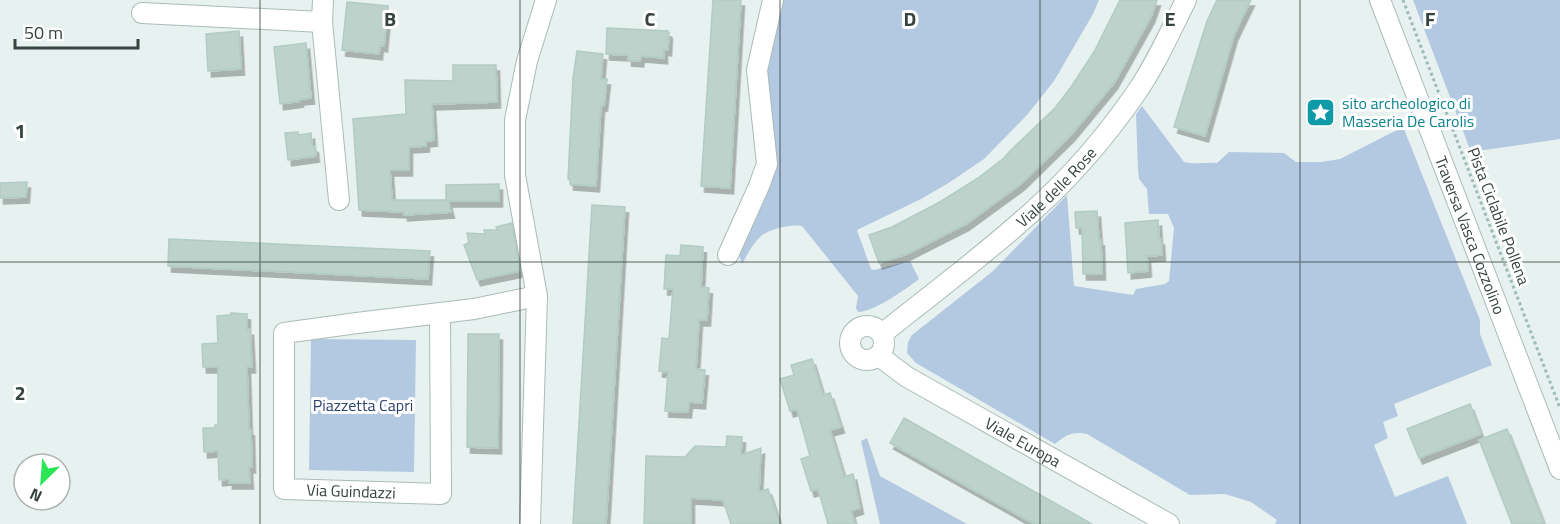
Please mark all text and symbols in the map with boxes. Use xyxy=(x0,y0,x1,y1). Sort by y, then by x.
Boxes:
text: B xyxy=(384,3,396,34)
text: C xyxy=(645,3,656,34)
text: D xyxy=(904,3,916,34)
text: E xyxy=(1164,3,1176,34)
text: F xyxy=(1425,3,1436,34)
scale bar xyxy=(15,12,138,50)
text: 50 m xyxy=(24,19,63,46)
place label: sito archeologico di Masseria De Carolis xyxy=(1342,91,1474,133)
place icon: sito archeologico di Masseria De Carolis xyxy=(1305,96,1337,128)
text: 1 xyxy=(14,115,26,146)
street label: Viale delle Rose xyxy=(1010,142,1102,233)
street label: Pista Ciclabile Pollena xyxy=(1462,144,1536,288)
street label: Traversa Vasca Cozzolino xyxy=(1429,153,1512,318)
text: 2 xyxy=(14,377,26,408)
park label: Piazzetta Capri xyxy=(313,393,413,417)
street label: Viale Europa xyxy=(981,411,1065,473)
north arrow xyxy=(12,452,72,512)
street label: Via Guindazzi xyxy=(306,477,396,505)
text: N xyxy=(26,482,46,509)

